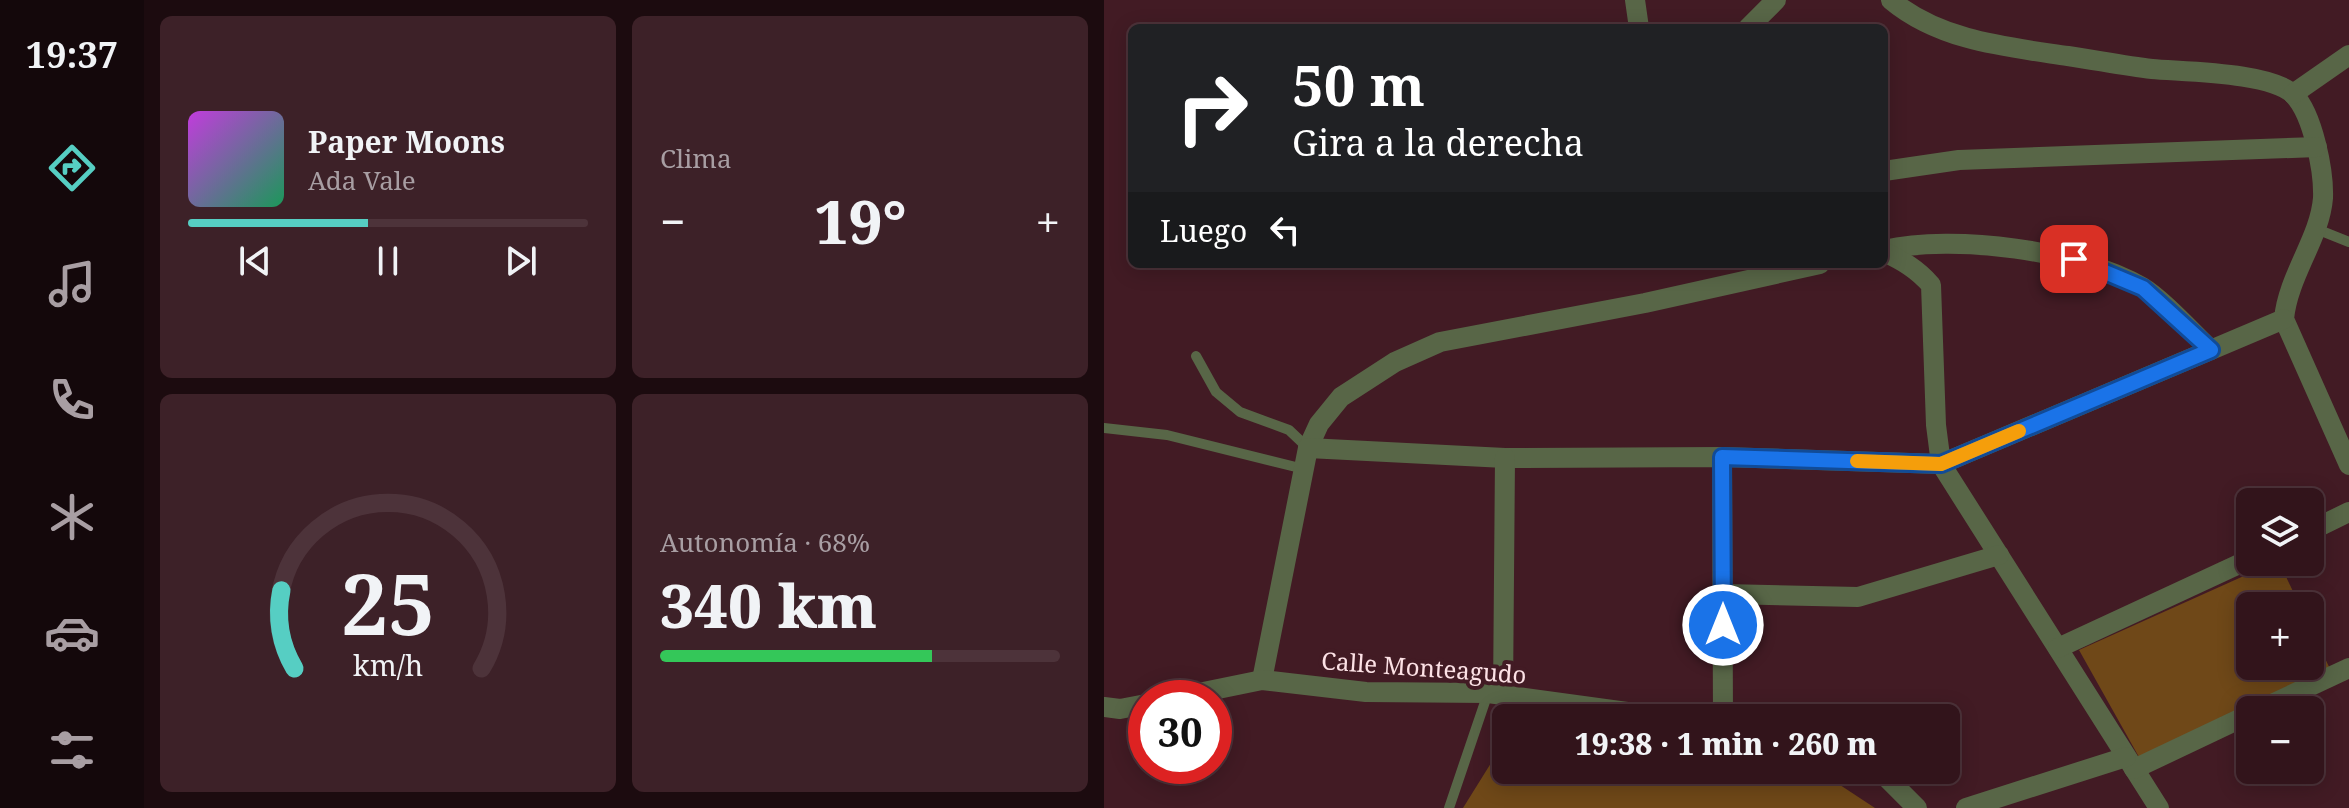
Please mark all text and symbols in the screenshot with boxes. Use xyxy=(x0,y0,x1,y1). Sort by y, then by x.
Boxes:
text: 19:37 xyxy=(26,30,118,79)
text: 50 m xyxy=(1292,46,1425,122)
icon: right xyxy=(1160,56,1264,160)
text: Gira a la derecha xyxy=(1292,118,1584,167)
text: Paper Moons xyxy=(308,121,505,162)
icon: directions xyxy=(44,140,100,196)
text: Clima xyxy=(660,140,732,176)
text: Ada Vale xyxy=(308,162,416,198)
text: 19° xyxy=(814,180,906,262)
text: − xyxy=(660,191,685,251)
text: + xyxy=(1035,191,1060,251)
icon: left xyxy=(1263,208,1307,252)
text: Luego xyxy=(1160,210,1247,251)
pin xyxy=(2040,225,2108,293)
icon: arrive xyxy=(2052,237,2096,281)
icon: previous xyxy=(233,239,277,283)
icon: pause xyxy=(366,239,410,283)
icon: next xyxy=(499,239,543,283)
icon: music xyxy=(44,256,100,312)
icon: phone xyxy=(44,372,100,428)
map controls xyxy=(2236,488,2324,784)
button: layers xyxy=(2236,488,2324,576)
icon: climate xyxy=(44,489,100,545)
text: Autonomía · 68% xyxy=(660,524,870,560)
text: 25 xyxy=(341,546,435,659)
text: 340 km xyxy=(660,564,877,646)
position arrow xyxy=(1681,583,1765,667)
button: + xyxy=(2236,592,2324,680)
icon: car xyxy=(44,605,100,661)
street label: Calle Monteagudo xyxy=(1320,643,1528,691)
text: km/h xyxy=(353,645,423,684)
speed limit sign: 30 xyxy=(1128,680,1232,784)
button: − xyxy=(2236,696,2324,784)
icon: filters xyxy=(44,722,100,778)
text: 19:38 · 1 min · 260 m xyxy=(1575,723,1877,764)

